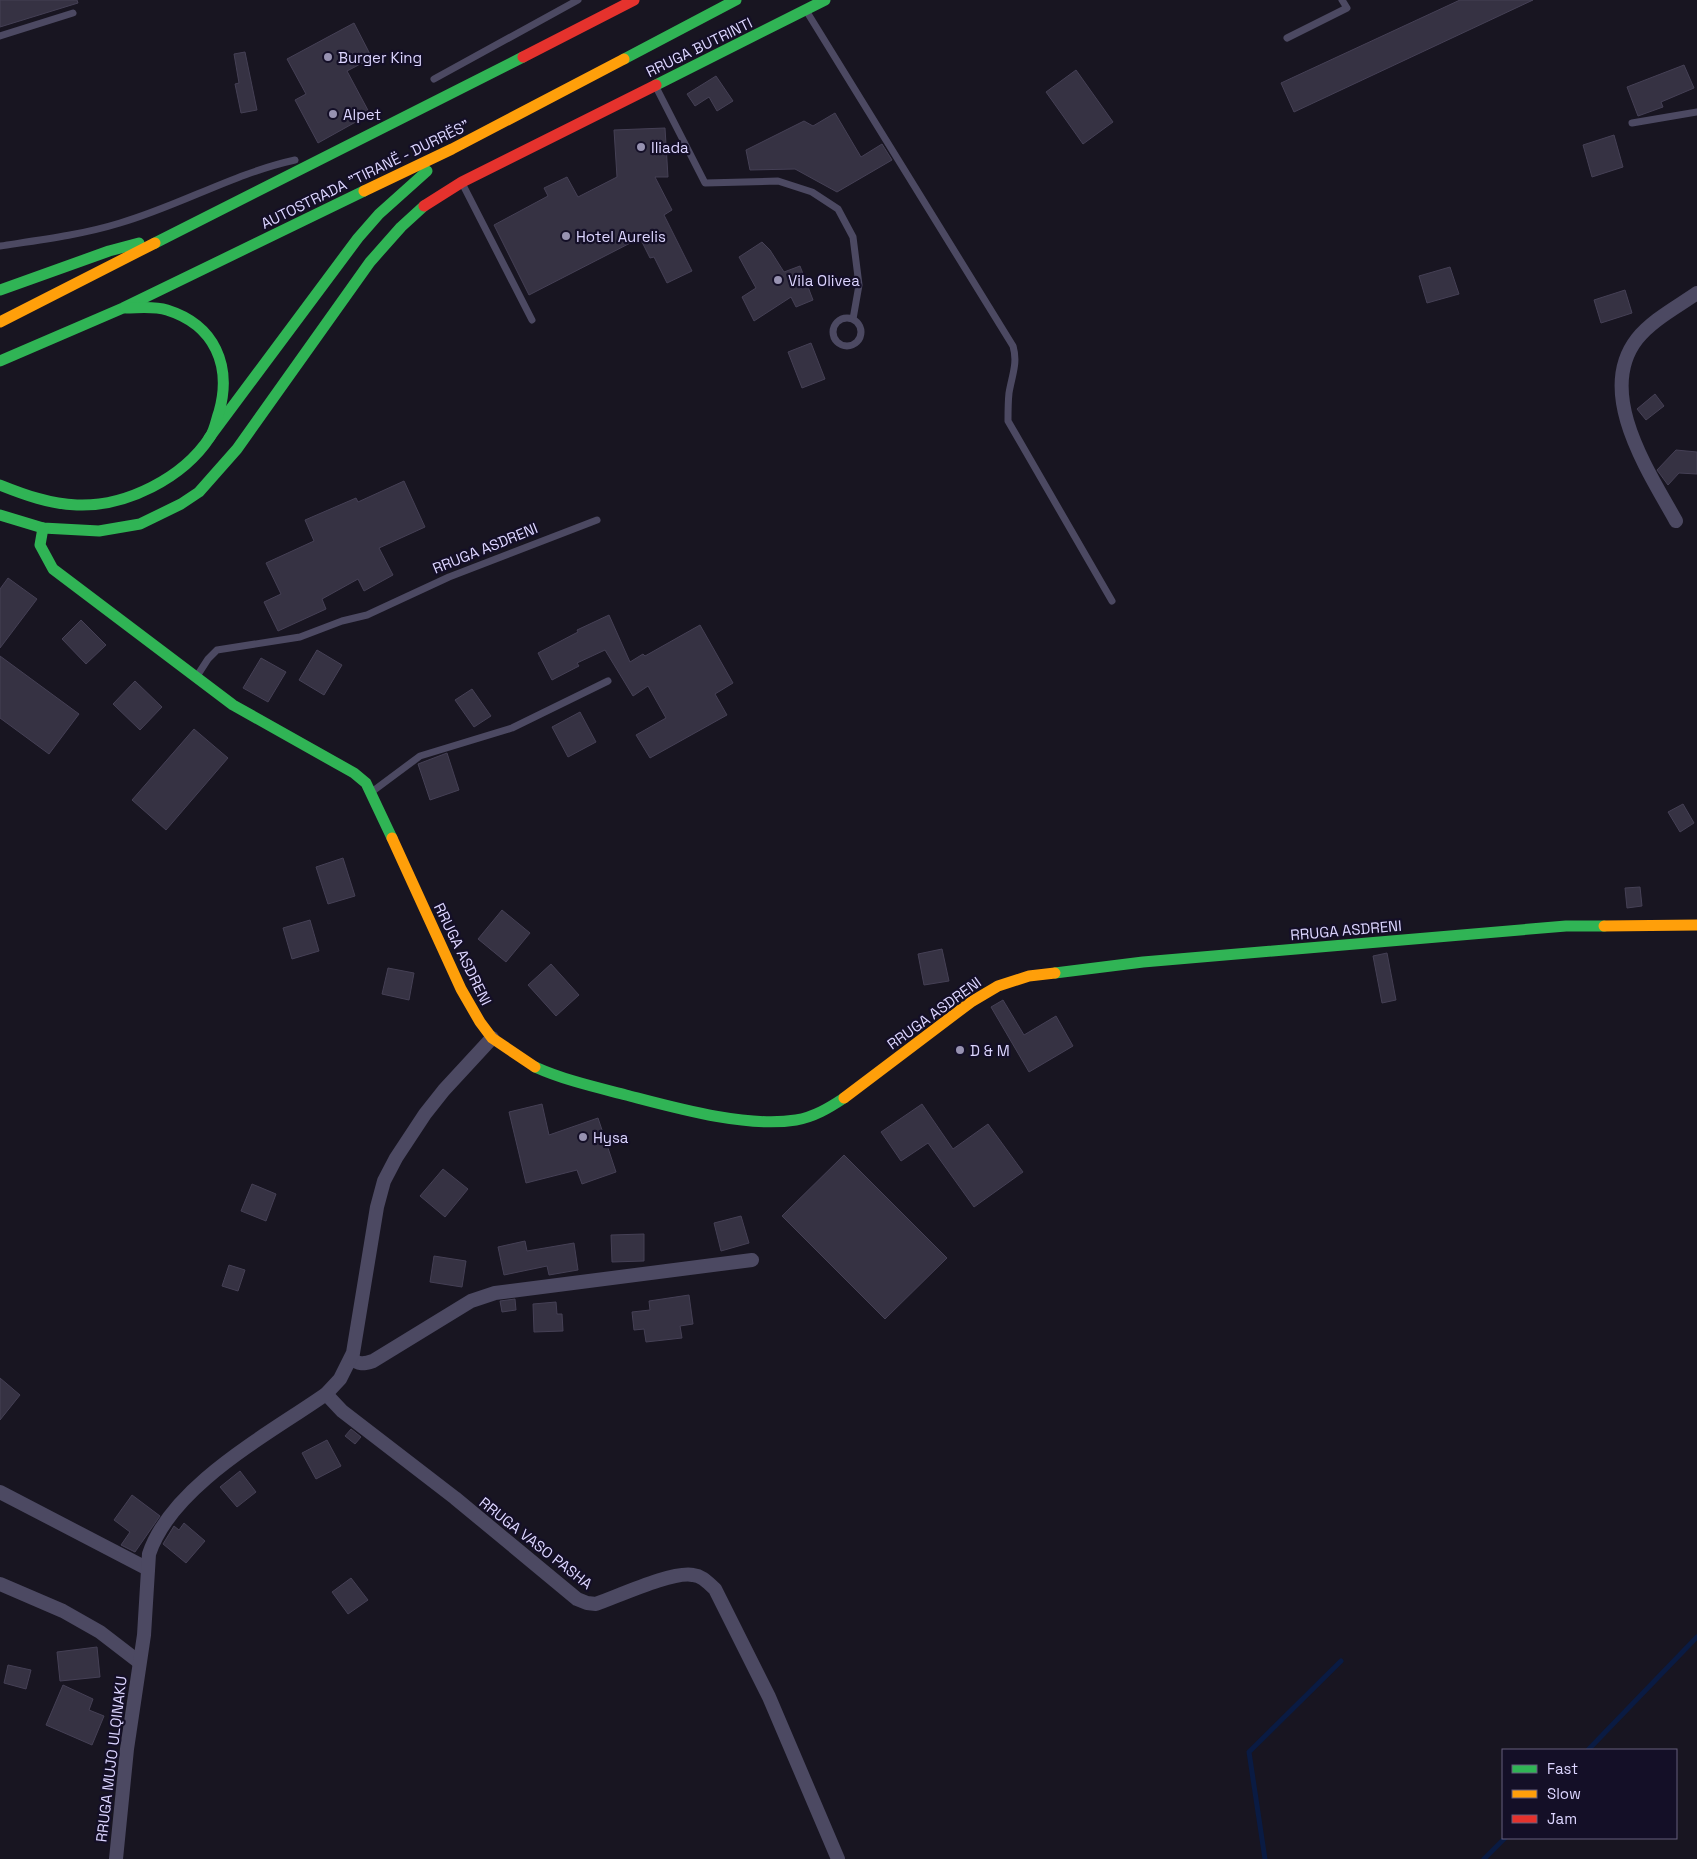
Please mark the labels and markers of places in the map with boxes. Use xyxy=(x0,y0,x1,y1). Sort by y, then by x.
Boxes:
place label: Burger King xyxy=(338,48,422,67)
marker: Burger King xyxy=(322,51,334,63)
place label: Alpet xyxy=(343,105,381,124)
marker: Alpet xyxy=(327,108,339,120)
place label: Iliada xyxy=(651,138,689,157)
marker: Iliada xyxy=(635,141,647,153)
place label: Hotel Aurelis xyxy=(576,227,666,246)
marker: Hotel Aurelis xyxy=(560,230,572,242)
place label: Vila Olivea xyxy=(788,271,860,290)
marker: Vila Olivea xyxy=(772,274,784,286)
place label: D & M xyxy=(970,1041,1010,1060)
marker: D & M xyxy=(954,1044,966,1056)
place label: Hysa xyxy=(593,1128,629,1147)
marker: Hysa xyxy=(577,1131,589,1143)

